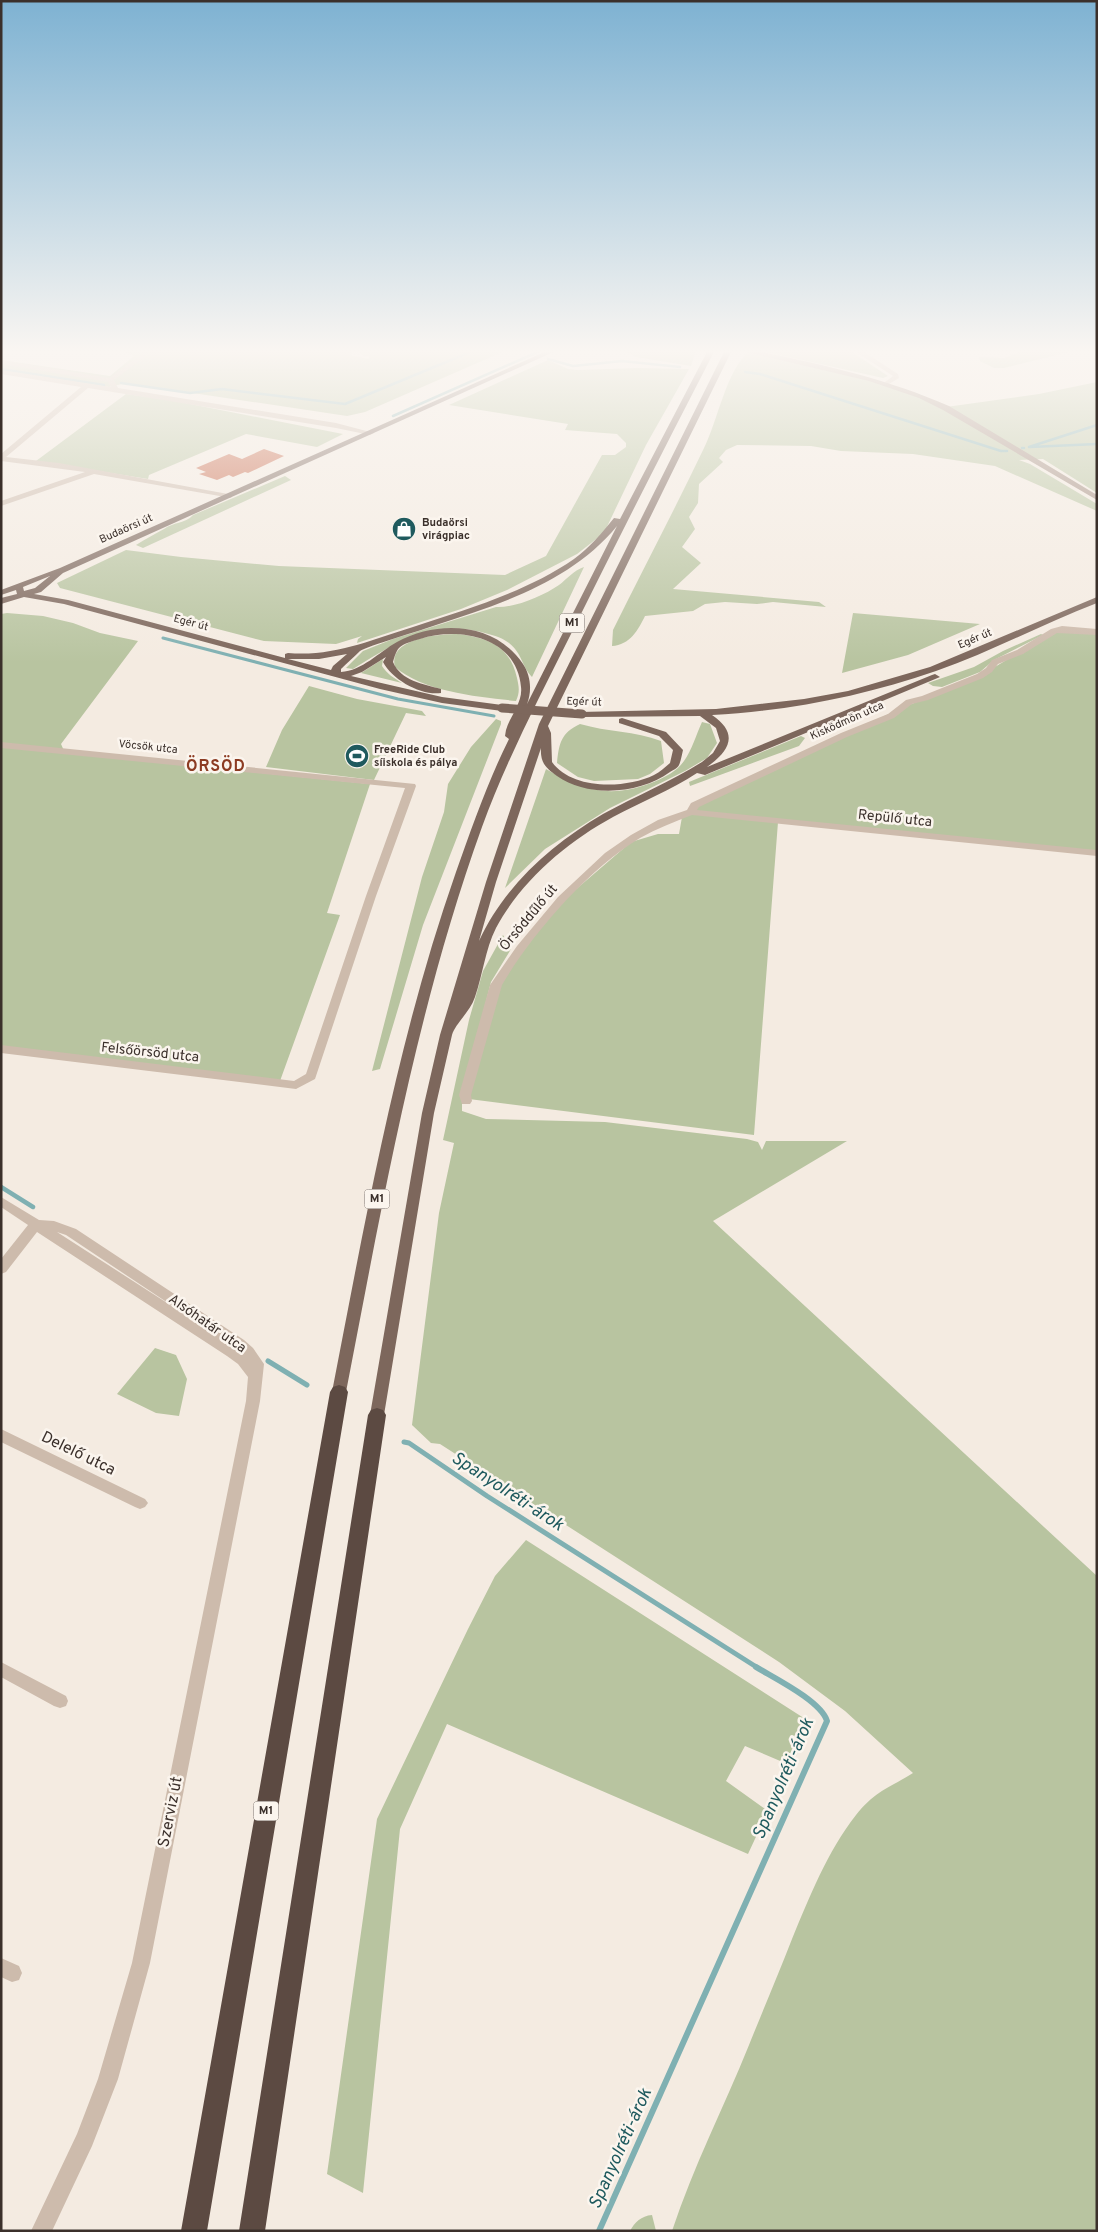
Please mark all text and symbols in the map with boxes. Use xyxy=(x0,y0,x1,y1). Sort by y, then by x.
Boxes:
street label: Budaörsi út xyxy=(97,511,155,547)
shop icon: Budaörsi virágpiac xyxy=(391,516,417,542)
place label: Budaörsi virágpiac xyxy=(422,516,470,543)
street label: Egér út xyxy=(172,612,210,634)
road number: M1 xyxy=(560,614,584,632)
street label: Egér út xyxy=(956,626,994,652)
street label: Egér út xyxy=(566,694,602,710)
street label: Kisködmön utca xyxy=(808,698,886,743)
street label: Vöcsök utca xyxy=(118,737,178,757)
sports icon: FreeRide Club síiskola és pálya xyxy=(344,743,370,769)
place label: FreeRide Club síiskola és pálya xyxy=(374,743,457,770)
district label: ÖRSÖD xyxy=(186,755,246,777)
street label: Repülő utca xyxy=(857,807,933,831)
street label: Örsöddűlő út xyxy=(495,881,562,955)
street label: Felsőörsöd utca xyxy=(100,1039,200,1067)
road number: M1 xyxy=(364,1190,390,1208)
street label: Alsóhatár utca xyxy=(165,1291,249,1357)
street label: Delelő utca xyxy=(38,1427,118,1481)
water label: Spanyolréti-árok xyxy=(446,1447,568,1537)
water label: Spanyolréti-árok xyxy=(748,1714,820,1843)
street label: Szerviz út xyxy=(154,1775,188,1849)
road number: M1 xyxy=(254,1802,278,1820)
water label: Spanyolréti-árok xyxy=(584,2084,658,2213)

